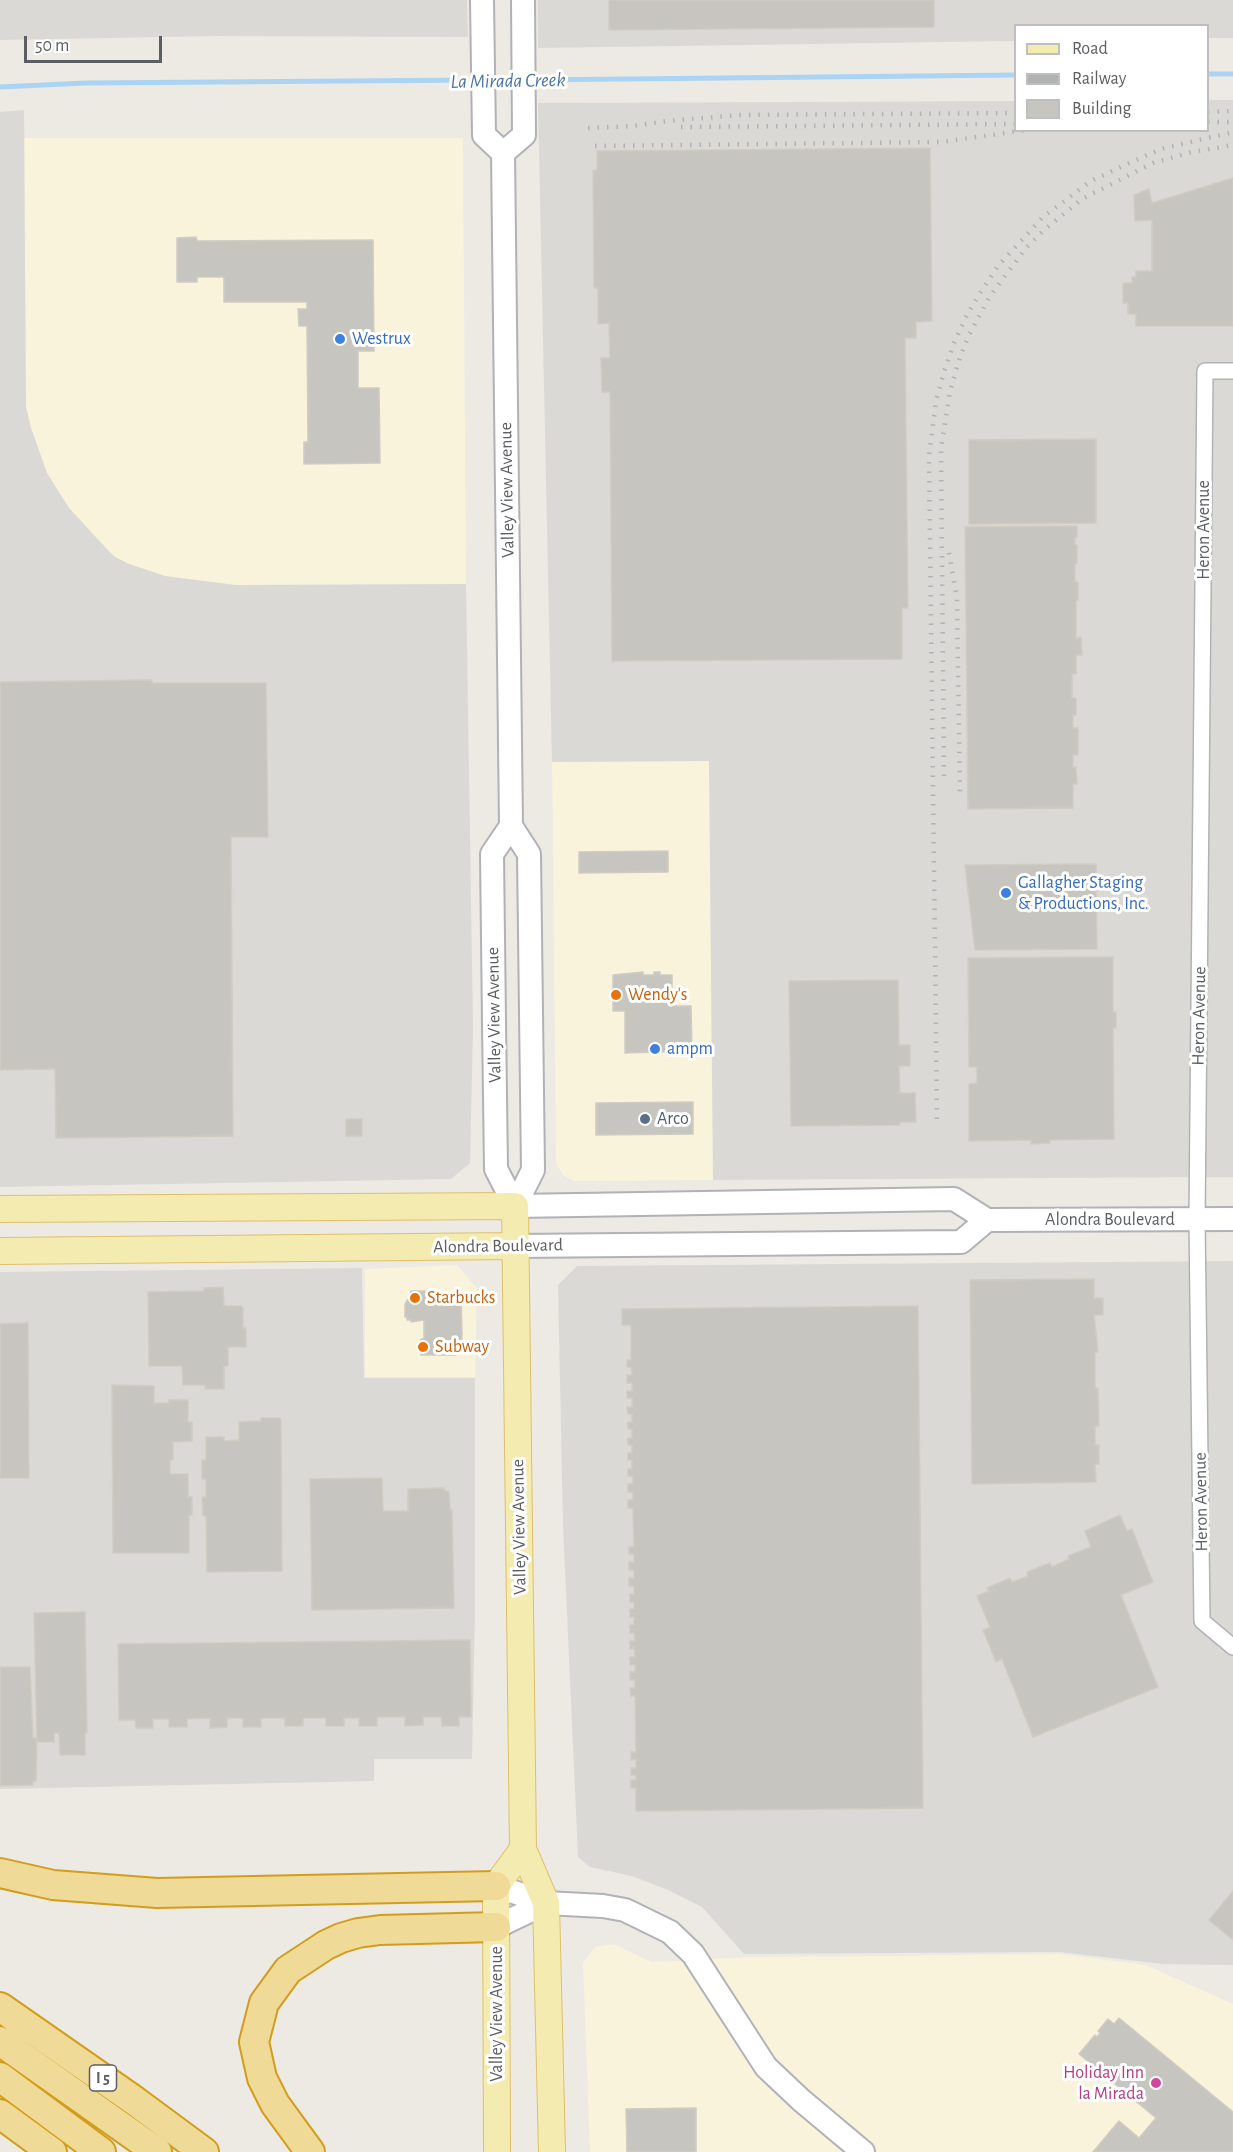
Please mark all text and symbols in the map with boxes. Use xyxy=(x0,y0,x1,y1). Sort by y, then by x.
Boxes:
scale bar xyxy=(27,24,165,62)
legend xyxy=(1014,24,1209,132)
text: 50 m xyxy=(35,37,69,55)
text: Road xyxy=(1072,40,1108,58)
water label: La Mirada Creek xyxy=(450,68,566,94)
text: Railway xyxy=(1072,70,1126,88)
text: Building xyxy=(1072,100,1131,118)
place label: Westrux xyxy=(352,328,411,350)
marker: Westrux xyxy=(333,332,347,346)
street label: Valley View Avenue xyxy=(495,422,519,558)
street label: Heron Avenue xyxy=(1193,480,1215,580)
place label: Gallagher Staging & Productions, Inc. xyxy=(1018,872,1149,914)
marker: Gallagher Staging & Productions, Inc. xyxy=(999,886,1013,900)
street label: Valley View Avenue xyxy=(482,947,506,1083)
street label: Heron Avenue xyxy=(1187,966,1211,1066)
place label: Wendy's xyxy=(628,984,688,1006)
marker: Wendy's xyxy=(609,988,623,1002)
place label: ampm xyxy=(667,1038,713,1060)
marker: ampm xyxy=(648,1042,662,1056)
place label: Arco xyxy=(657,1108,689,1130)
marker: Arco xyxy=(638,1112,652,1126)
street label: Alondra Boulevard xyxy=(1045,1209,1175,1231)
street label: Alondra Boulevard xyxy=(433,1234,563,1258)
place label: Starbucks xyxy=(427,1287,495,1309)
marker: Starbucks xyxy=(408,1291,422,1305)
place label: Subway xyxy=(435,1336,489,1358)
marker: Subway xyxy=(416,1340,430,1354)
street label: Heron Avenue xyxy=(1189,1452,1213,1552)
street label: Valley View Avenue xyxy=(507,1459,531,1595)
street label: Valley View Avenue xyxy=(486,1946,508,2082)
place label: Holiday Inn la Mirada xyxy=(1063,2062,1144,2104)
road number: I 5 xyxy=(90,2065,116,2091)
marker: Holiday Inn la Mirada xyxy=(1149,2076,1163,2090)

